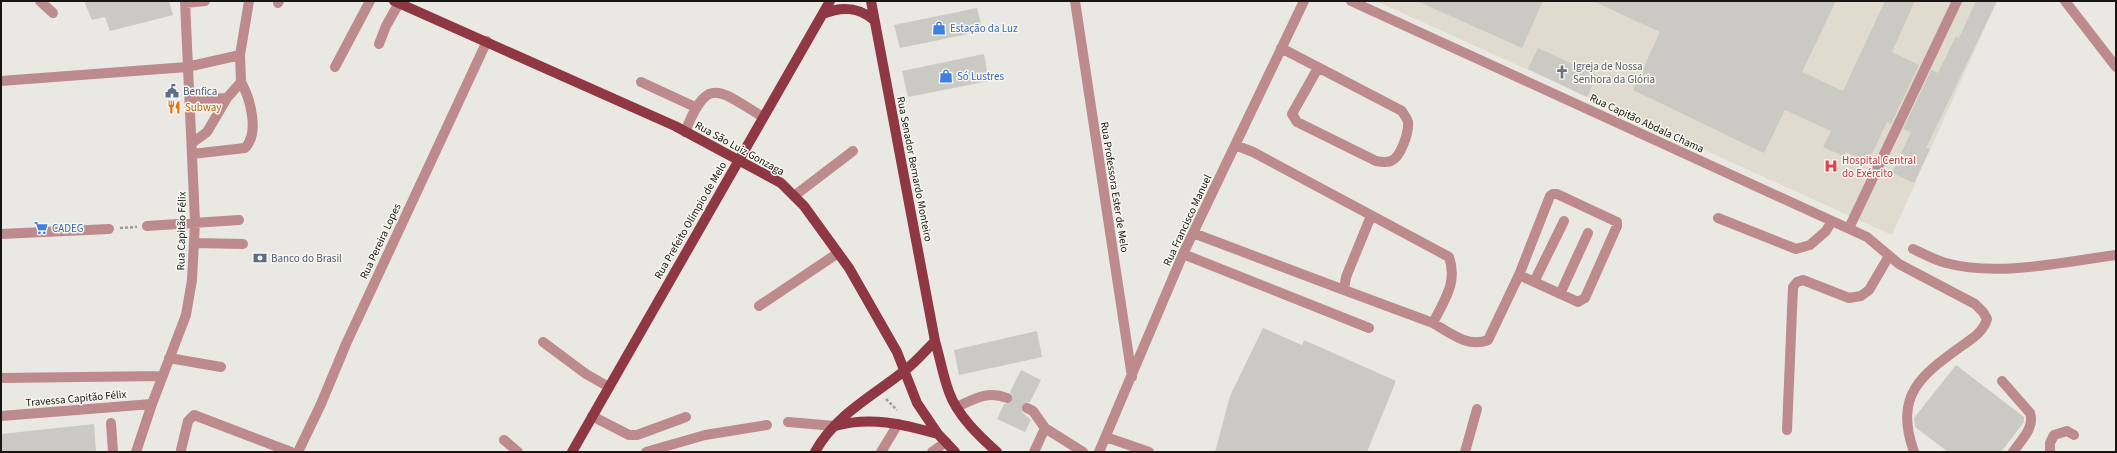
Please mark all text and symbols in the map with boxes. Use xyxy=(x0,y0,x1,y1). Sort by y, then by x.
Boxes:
shop icon: Estação da Luz xyxy=(931,20,947,36)
place label: Estação da Luz xyxy=(950,21,1018,36)
place label: Igreja de Nossa Senhora da Glória xyxy=(1573,59,1655,87)
church icon: Igreja de Nossa Senhora da Glória xyxy=(1554,64,1570,80)
shop icon: Só Lustres xyxy=(938,68,954,84)
place label: Só Lustres xyxy=(957,69,1005,84)
public building icon: Benfica xyxy=(164,83,180,99)
place label: Benfica xyxy=(183,84,217,99)
street label: Rua Capitão Abdala Chama xyxy=(1587,90,1706,157)
street label: Rua Senador Bernardo Monteiro xyxy=(893,95,936,243)
restaurant icon: Subway xyxy=(166,99,182,115)
place label: Subway xyxy=(185,100,221,115)
street label: Rua São Luiz Gonzaga xyxy=(692,118,787,179)
street label: Rua Professora Ester de Melo xyxy=(1097,121,1132,254)
place label: Hospital Central do Exército xyxy=(1842,153,1916,181)
hospital icon: Hospital Central do Exército xyxy=(1823,158,1839,174)
street label: Rua Prefeito Olímpio de Melo xyxy=(651,159,730,282)
street label: Rua Francisco Manuel xyxy=(1160,172,1215,268)
street label: Rua Capitão Félix xyxy=(173,191,190,271)
street label: Rua Pereira Lopes xyxy=(356,201,405,282)
supermarket icon: CADEG xyxy=(33,220,49,236)
place label: CADEG xyxy=(52,221,84,236)
bank icon: Banco do Brasil xyxy=(252,250,268,266)
place label: Banco do Brasil xyxy=(271,251,342,266)
street label: Travessa Capitão Félix xyxy=(25,387,127,410)

